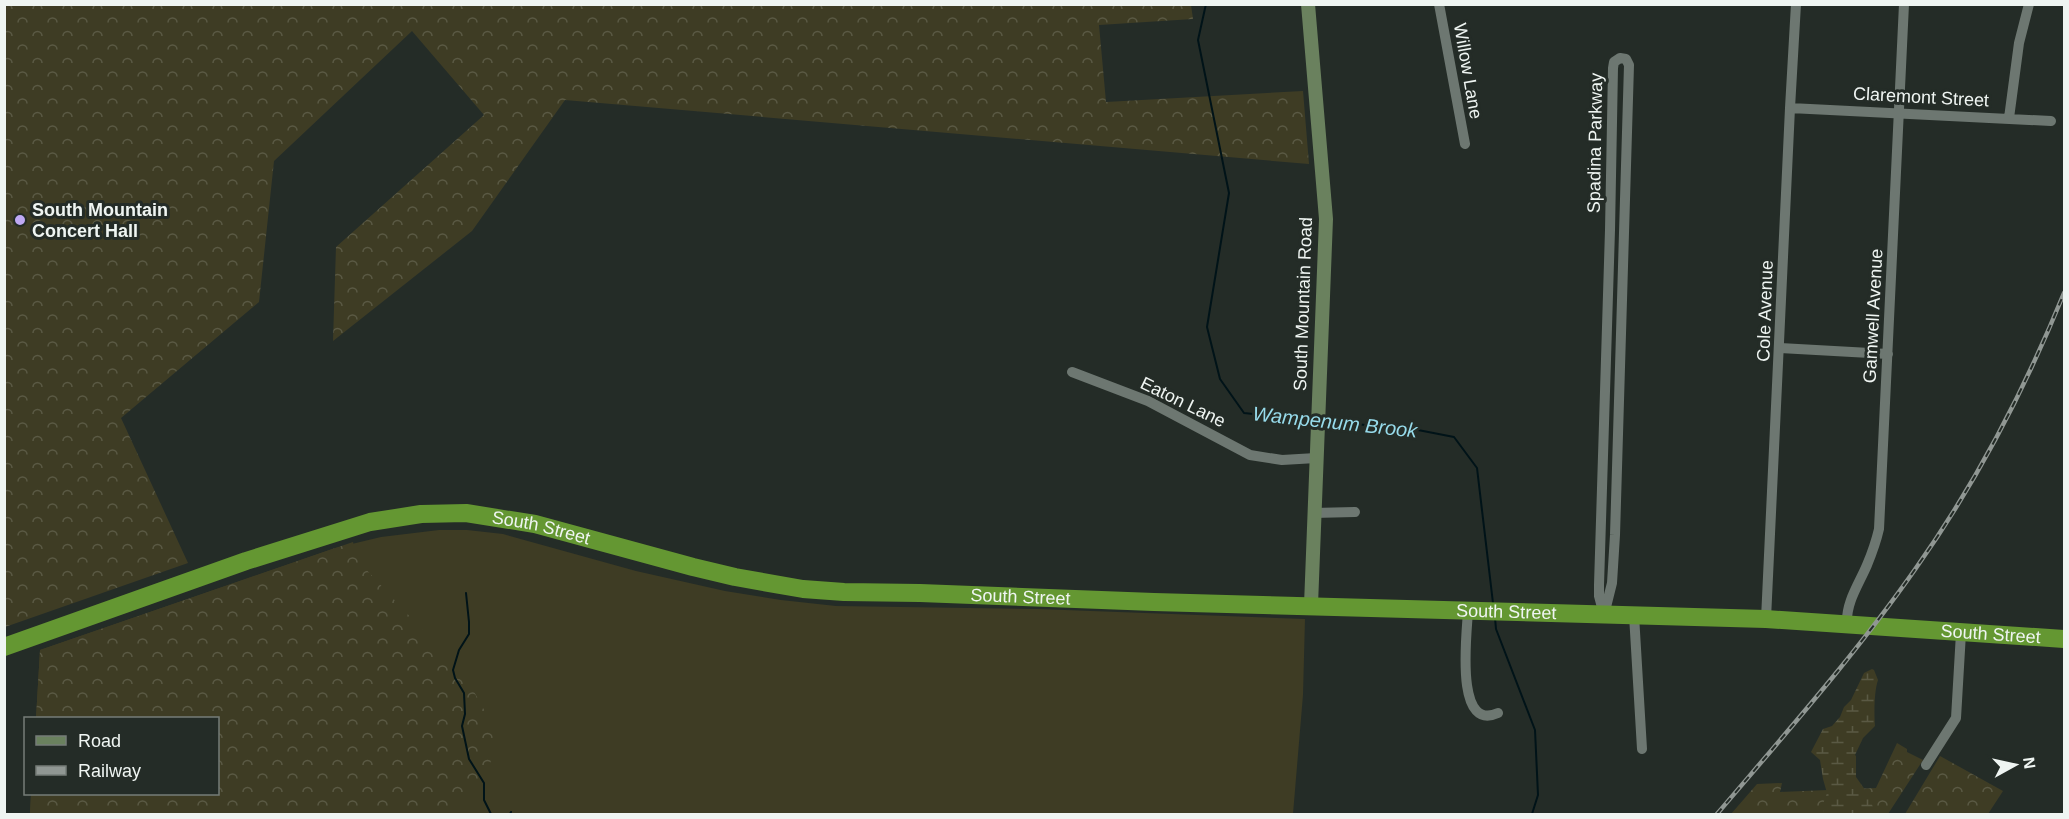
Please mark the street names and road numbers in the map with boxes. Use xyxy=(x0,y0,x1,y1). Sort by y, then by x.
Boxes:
street label: Willow Lane xyxy=(1450,21,1486,121)
street label: Spadina Parkway xyxy=(1584,73,1606,213)
street label: Claremont Street xyxy=(1853,83,1989,111)
street label: South Mountain Road xyxy=(1290,217,1316,391)
street label: Gamwell Avenue xyxy=(1859,248,1887,384)
street label: Cole Avenue xyxy=(1753,260,1777,362)
street label: Eaton Lane xyxy=(1137,373,1229,431)
street label: South Street xyxy=(491,507,592,549)
street label: South Street xyxy=(970,585,1071,609)
street label: South Street xyxy=(1456,600,1557,623)
street label: South Street xyxy=(1940,621,2041,647)

